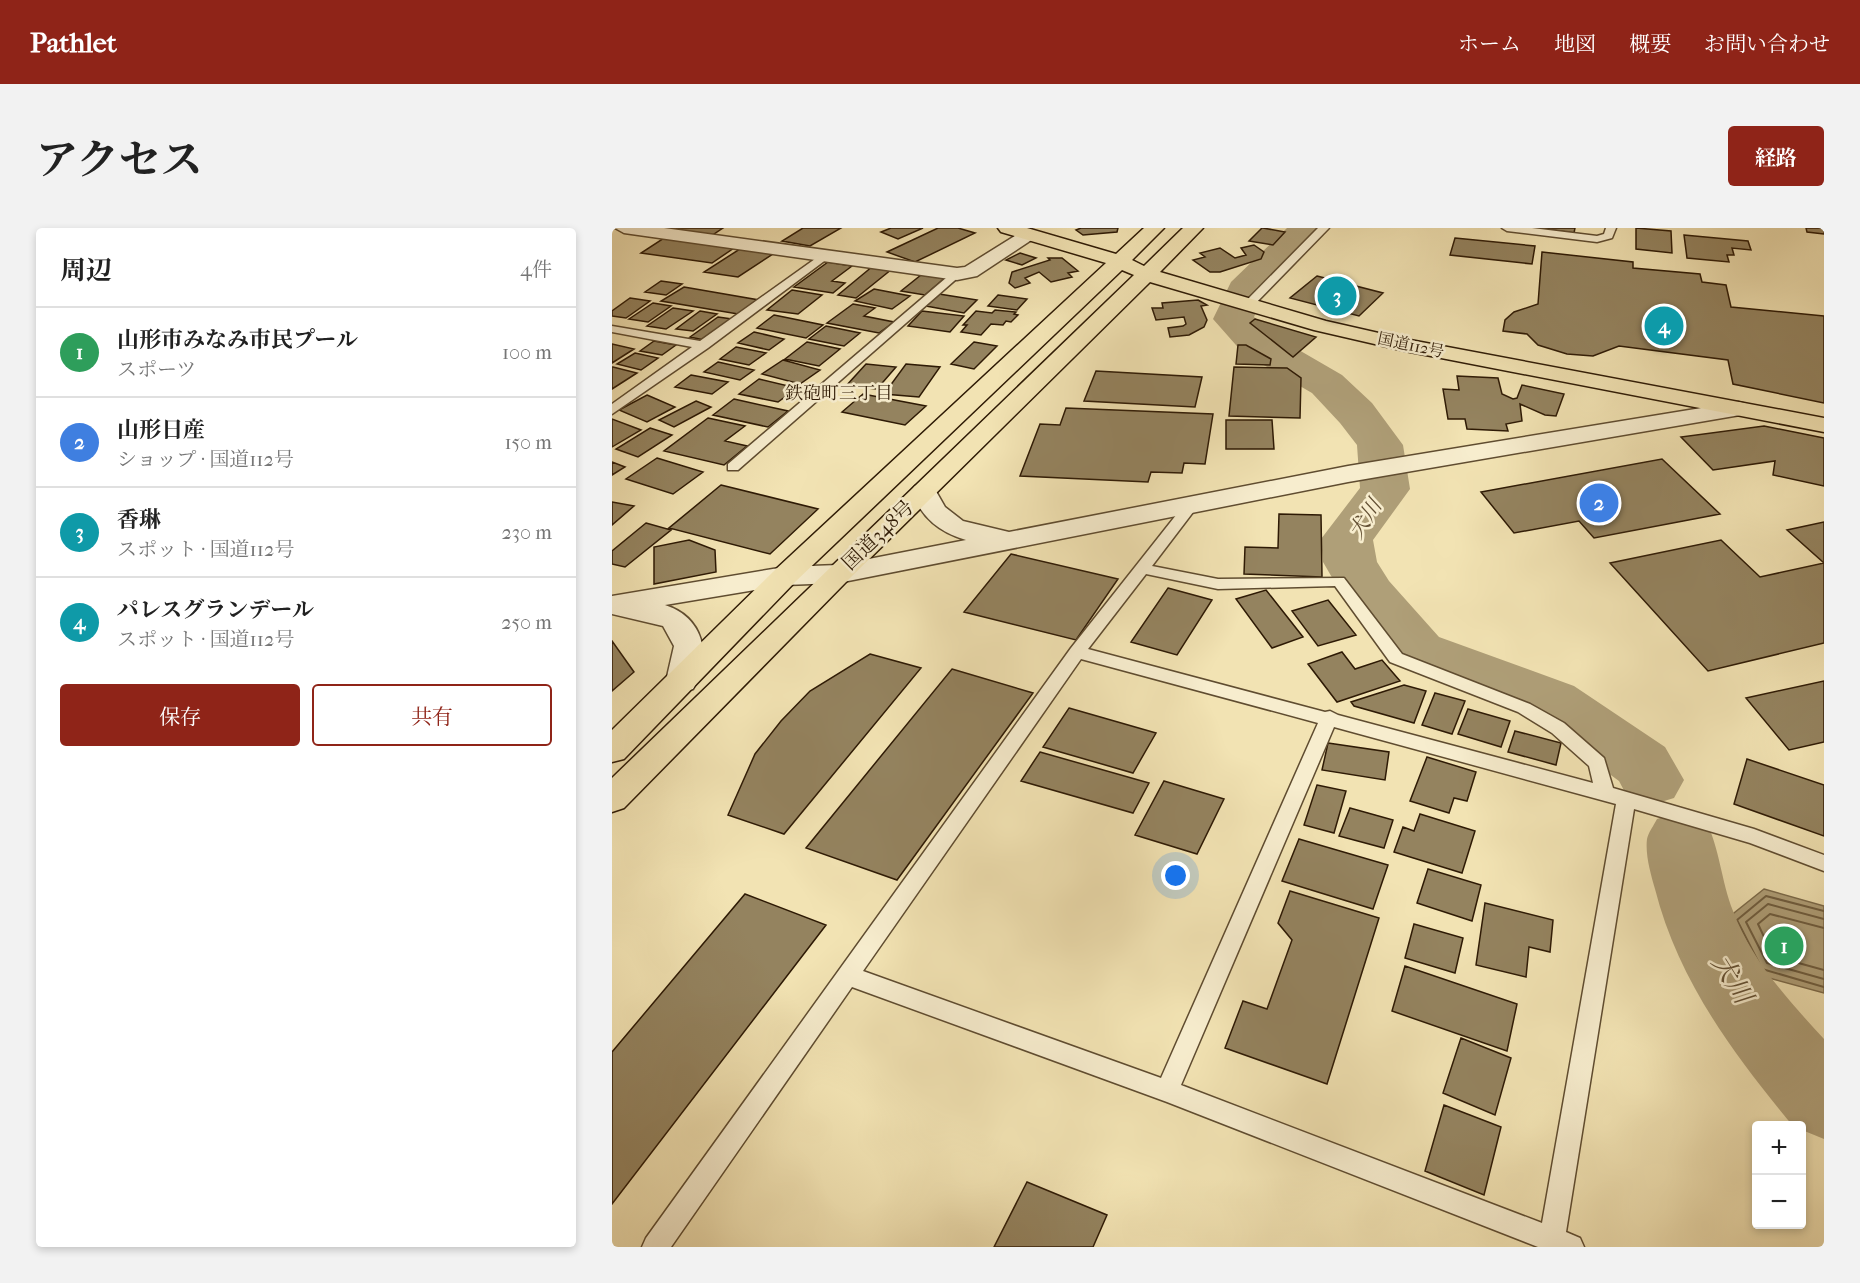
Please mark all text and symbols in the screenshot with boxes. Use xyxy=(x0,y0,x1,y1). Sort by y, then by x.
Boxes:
text: Pathlet xyxy=(30,26,117,59)
text: ホーム xyxy=(1458,32,1521,56)
text: 地図 xyxy=(1554,32,1596,56)
text: 概要 xyxy=(1629,32,1671,56)
text: お問い合わせ xyxy=(1704,32,1830,56)
button: 経路 xyxy=(1728,126,1824,186)
text: アクセス xyxy=(36,136,203,185)
text: 周辺 xyxy=(60,255,112,286)
text: 4件 xyxy=(520,258,552,281)
pin: 3 xyxy=(1318,274,1356,318)
pin: 4 xyxy=(1644,304,1684,348)
text: 山形市みなみ市民プール xyxy=(117,327,358,353)
street label: 国道112号 xyxy=(1376,329,1446,361)
text: 1 xyxy=(76,341,83,364)
text: 100 m xyxy=(502,341,552,364)
text: スポーツ xyxy=(117,358,196,381)
district label: 鉄砲町三丁目 xyxy=(785,383,893,404)
text: 山形日産 xyxy=(117,417,205,443)
text: 2 xyxy=(74,431,85,454)
text: 150 m xyxy=(504,431,552,454)
text: ショップ · 国道112号 xyxy=(117,448,294,471)
pin: 2 xyxy=(1580,480,1618,526)
water label: 犬川 xyxy=(1343,493,1388,543)
street label: 国道348号 xyxy=(838,495,918,575)
text: 香琳 xyxy=(117,507,161,533)
text: 3 xyxy=(75,521,84,544)
text: 230 m xyxy=(502,521,552,544)
text: スポット · 国道112号 xyxy=(117,538,294,561)
text: パレスグランデール xyxy=(117,597,314,623)
text: 4 xyxy=(74,611,85,634)
text: 250 m xyxy=(501,611,552,634)
text: スポット · 国道112号 xyxy=(117,628,294,651)
button: 保存 xyxy=(60,684,300,746)
button: 共有 xyxy=(312,684,552,746)
your location xyxy=(1161,861,1190,890)
pin: 1 xyxy=(1764,924,1804,968)
water label: 犬川 xyxy=(1705,949,1761,1012)
map controls xyxy=(1752,1121,1806,1229)
button: + xyxy=(1752,1121,1806,1175)
button: − xyxy=(1752,1175,1806,1229)

